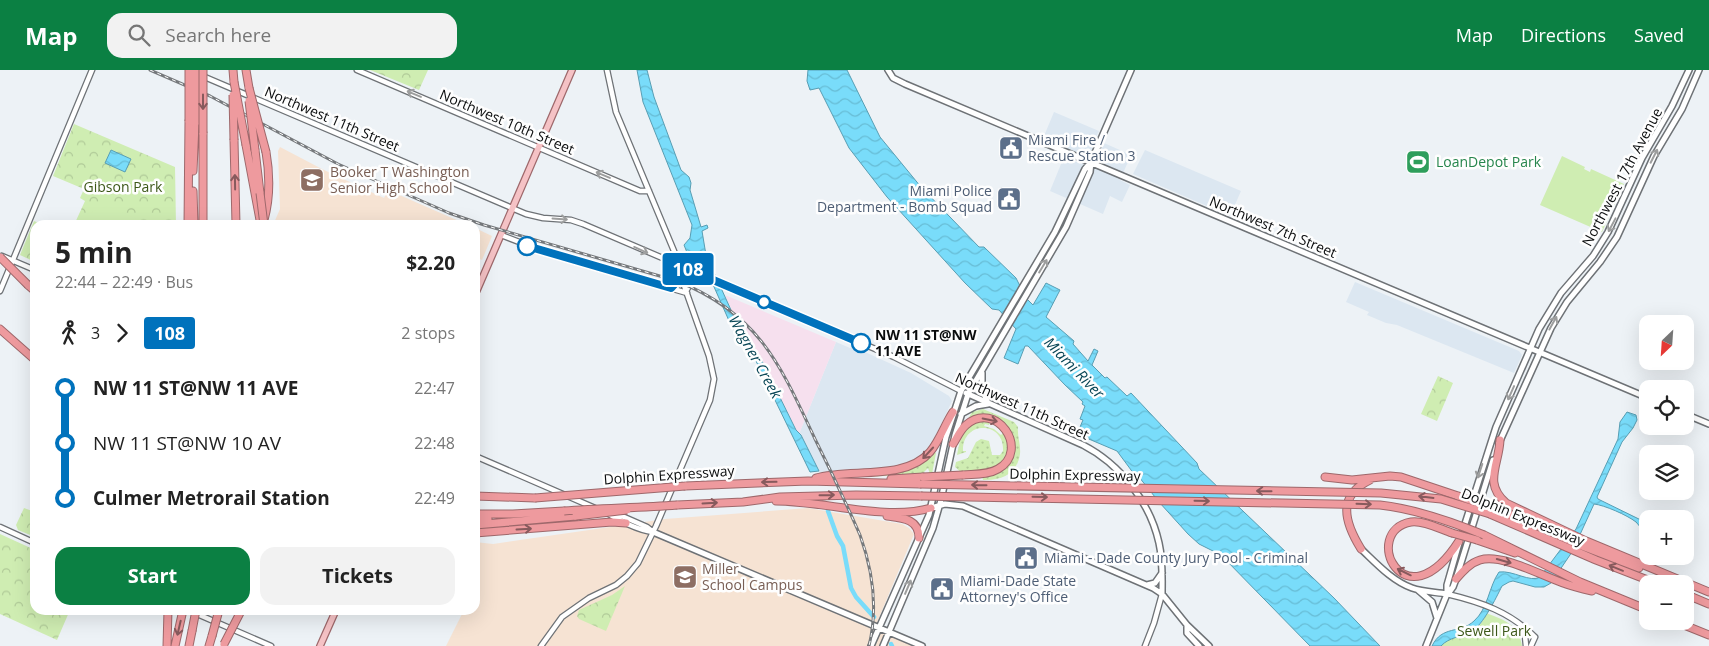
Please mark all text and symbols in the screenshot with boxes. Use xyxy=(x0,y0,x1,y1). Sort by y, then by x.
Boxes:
search box xyxy=(107,13,457,58)
text: Map xyxy=(25,19,77,52)
icon: search xyxy=(125,21,153,49)
text: Search here xyxy=(165,22,271,48)
text: Map xyxy=(1456,23,1493,47)
text: Directions xyxy=(1521,23,1606,47)
text: Saved xyxy=(1634,23,1684,47)
street label: Northwest 11th Street xyxy=(262,82,402,156)
street label: Northwest 10th Street xyxy=(437,85,577,159)
one-way arrow xyxy=(407,89,422,99)
one-way arrow xyxy=(198,93,208,109)
street label: Northwest 17th Avenue xyxy=(1577,104,1666,249)
place label: Miami Fire / Rescue Station 3 xyxy=(1028,130,1136,165)
public building icon: Miami Fire / Rescue Station 3 xyxy=(998,135,1024,161)
sports icon: LoanDepot Park xyxy=(1405,149,1431,175)
one-way arrow xyxy=(1650,149,1659,164)
place label: LoanDepot Park xyxy=(1436,152,1542,171)
place label: Booker T Washington Senior High School xyxy=(330,162,470,197)
school or university icon: Booker T Washington Senior High School xyxy=(299,167,325,193)
one-way arrow xyxy=(596,169,611,179)
one-way arrow xyxy=(231,175,240,191)
park label: Gibson Park xyxy=(84,177,163,196)
place label: Miami Police Department - Bomb Squad xyxy=(817,181,992,216)
public building icon: Miami Police Department - Bomb Squad xyxy=(996,186,1022,212)
street label: Northwest 7th Street xyxy=(1207,191,1340,262)
one-way arrow xyxy=(551,215,567,224)
one-way arrow xyxy=(1607,217,1616,232)
text: 5 min xyxy=(55,233,133,271)
unlabelled marker xyxy=(517,236,537,256)
one-way arrow xyxy=(633,246,648,255)
text: $2.20 xyxy=(406,250,455,276)
line badge: 108 xyxy=(659,253,717,285)
text: 108 xyxy=(673,257,703,281)
one-way arrow xyxy=(1038,260,1048,274)
text: 22:44 – 22:49 · Bus xyxy=(55,271,193,293)
unlabelled marker xyxy=(757,295,771,309)
water label: Wagner Creek xyxy=(725,311,787,402)
north arrow xyxy=(1639,315,1694,370)
map controls xyxy=(1639,315,1694,630)
one-way arrow xyxy=(1549,316,1559,331)
icon: walk xyxy=(55,319,83,347)
icon: forward xyxy=(108,319,136,347)
text: 108 xyxy=(154,321,185,345)
text: 3 xyxy=(91,322,100,344)
text: 2 stops xyxy=(401,322,455,344)
place label: NW 11 ST@NW 11 AVE xyxy=(875,325,977,360)
water label: Miami River xyxy=(1040,332,1110,403)
marker: NW 11 ST@NW 11 AVE xyxy=(851,333,871,353)
street label: Northwest 11th Street xyxy=(952,367,1092,444)
text: NW 11 ST@NW 11 AVE xyxy=(93,375,298,401)
text: 22:47 xyxy=(414,377,455,399)
button: locate xyxy=(1639,380,1694,435)
one-way arrow xyxy=(1505,385,1515,400)
one-way arrow xyxy=(981,416,997,425)
text: NW 11 ST@NW 10 AV xyxy=(93,430,281,456)
text: 22:48 xyxy=(414,432,455,454)
button: layers xyxy=(1639,445,1694,500)
one-way arrow xyxy=(922,447,934,459)
street label: Dolphin Expressway xyxy=(603,460,736,489)
one-way arrow xyxy=(1475,463,1485,479)
street label: Dolphin Expressway xyxy=(1009,464,1142,485)
one-way arrow xyxy=(761,477,778,487)
one-way arrow xyxy=(971,480,988,490)
street label: Dolphin Expressway xyxy=(1459,483,1589,550)
text: Culmer Metrorail Station xyxy=(93,485,330,511)
one-way arrow xyxy=(1256,486,1272,496)
text: 22:49 xyxy=(414,487,455,509)
one-way arrow xyxy=(818,490,835,500)
one-way arrow xyxy=(1031,492,1047,502)
one-way arrow xyxy=(1418,492,1434,502)
one-way arrow xyxy=(1194,496,1210,506)
one-way arrow xyxy=(702,499,718,508)
one-way arrow xyxy=(1356,500,1372,509)
button: + xyxy=(1639,510,1694,565)
one-way arrow xyxy=(515,525,531,534)
public building icon: Miami - Dade County Jury Pool - Criminal xyxy=(1013,545,1039,571)
button: Start xyxy=(55,547,250,605)
button: Tickets xyxy=(260,547,455,605)
place label: Miami - Dade County Jury Pool - Criminal xyxy=(1044,548,1308,567)
one-way arrow xyxy=(1495,557,1511,567)
place label: Miller School Campus xyxy=(702,559,803,594)
one-way arrow xyxy=(1609,562,1624,572)
school or university icon: Miller School Campus xyxy=(672,564,698,590)
one-way arrow xyxy=(1397,567,1412,576)
place label: Miami-Dade State Attorney's Office xyxy=(960,571,1076,606)
button: − xyxy=(1639,575,1694,630)
public building icon: Miami-Dade State Attorney's Office xyxy=(929,576,955,602)
one-way arrow xyxy=(903,580,913,595)
one-way arrow xyxy=(174,620,183,636)
park label: Sewell Park xyxy=(1457,621,1532,640)

